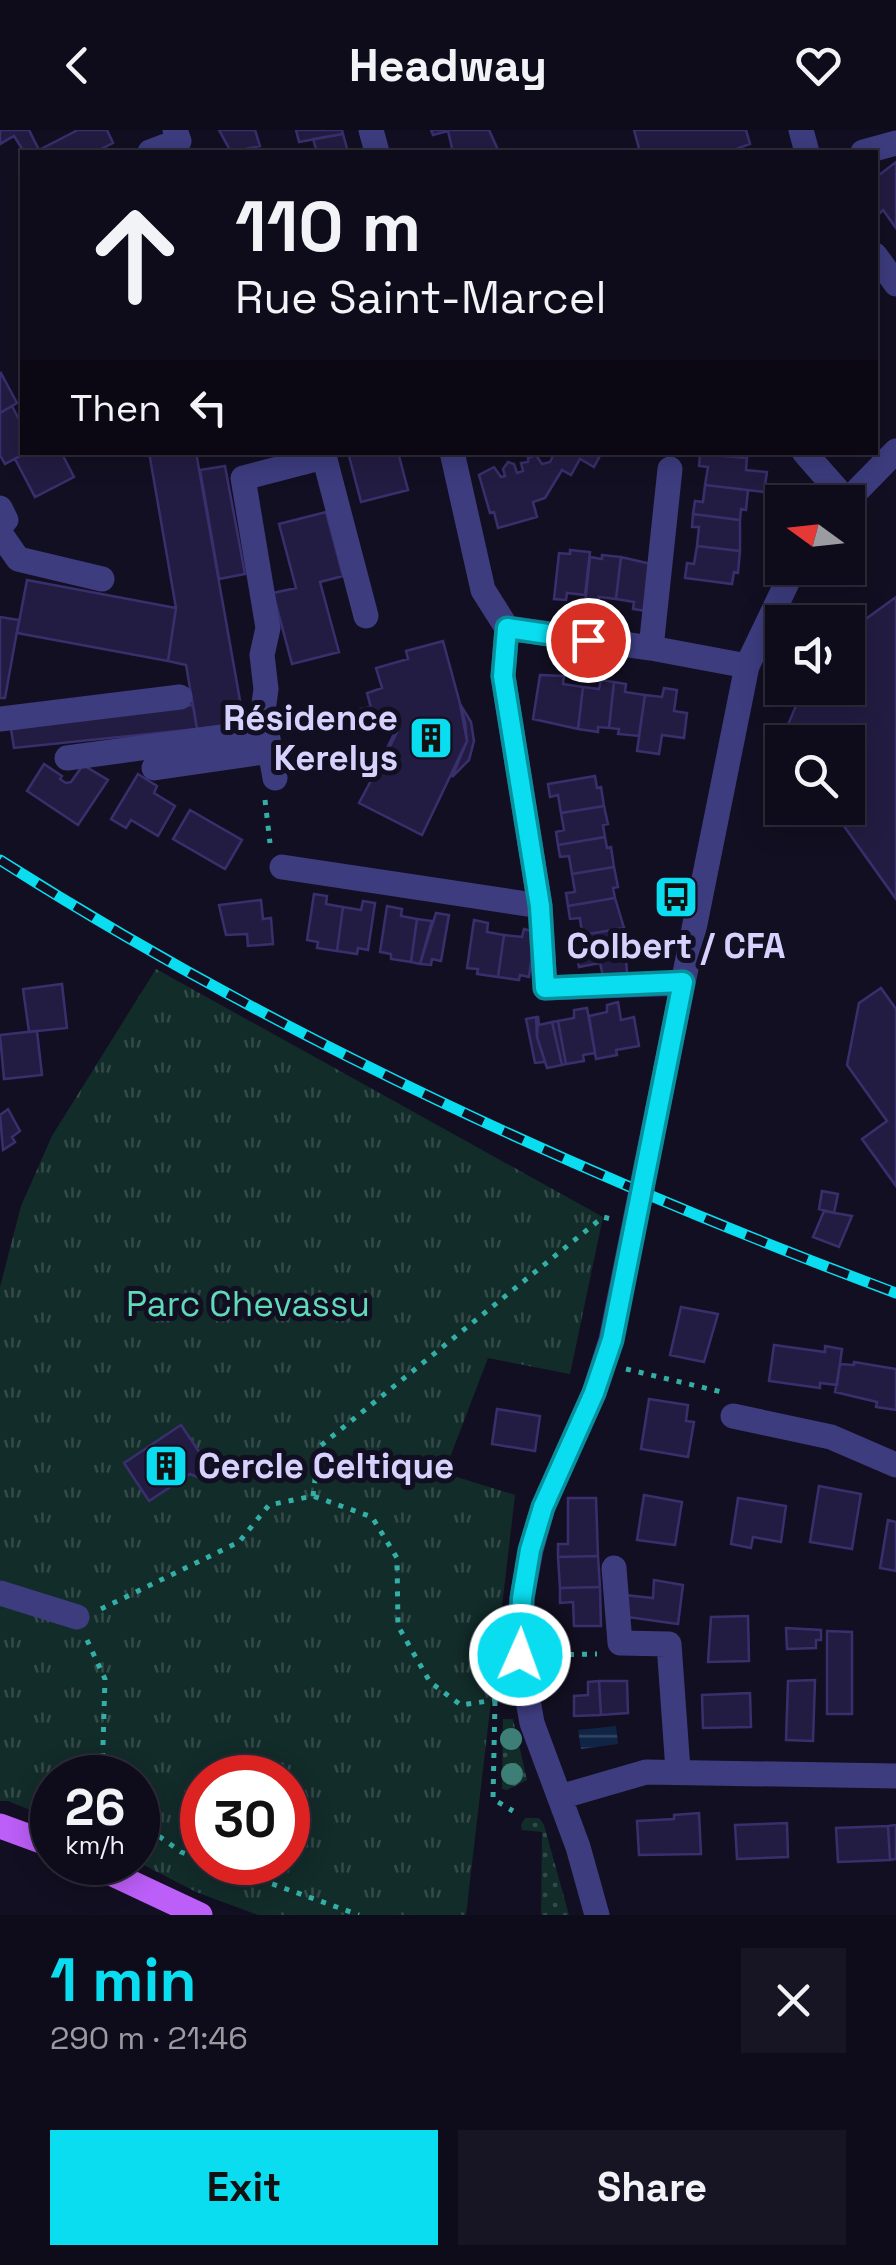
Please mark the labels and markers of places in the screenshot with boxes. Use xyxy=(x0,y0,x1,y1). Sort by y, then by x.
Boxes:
pin xyxy=(546,598,631,683)
place label: Résidence Kerelys xyxy=(223,696,398,780)
building icon: Résidence Kerelys xyxy=(408,715,454,761)
bus stop icon: Colbert / CFA xyxy=(653,874,699,920)
place label: Colbert / CFA xyxy=(567,924,785,968)
building icon: Cercle Celtique xyxy=(143,1443,189,1489)
place label: Cercle Celtique xyxy=(198,1444,454,1488)

